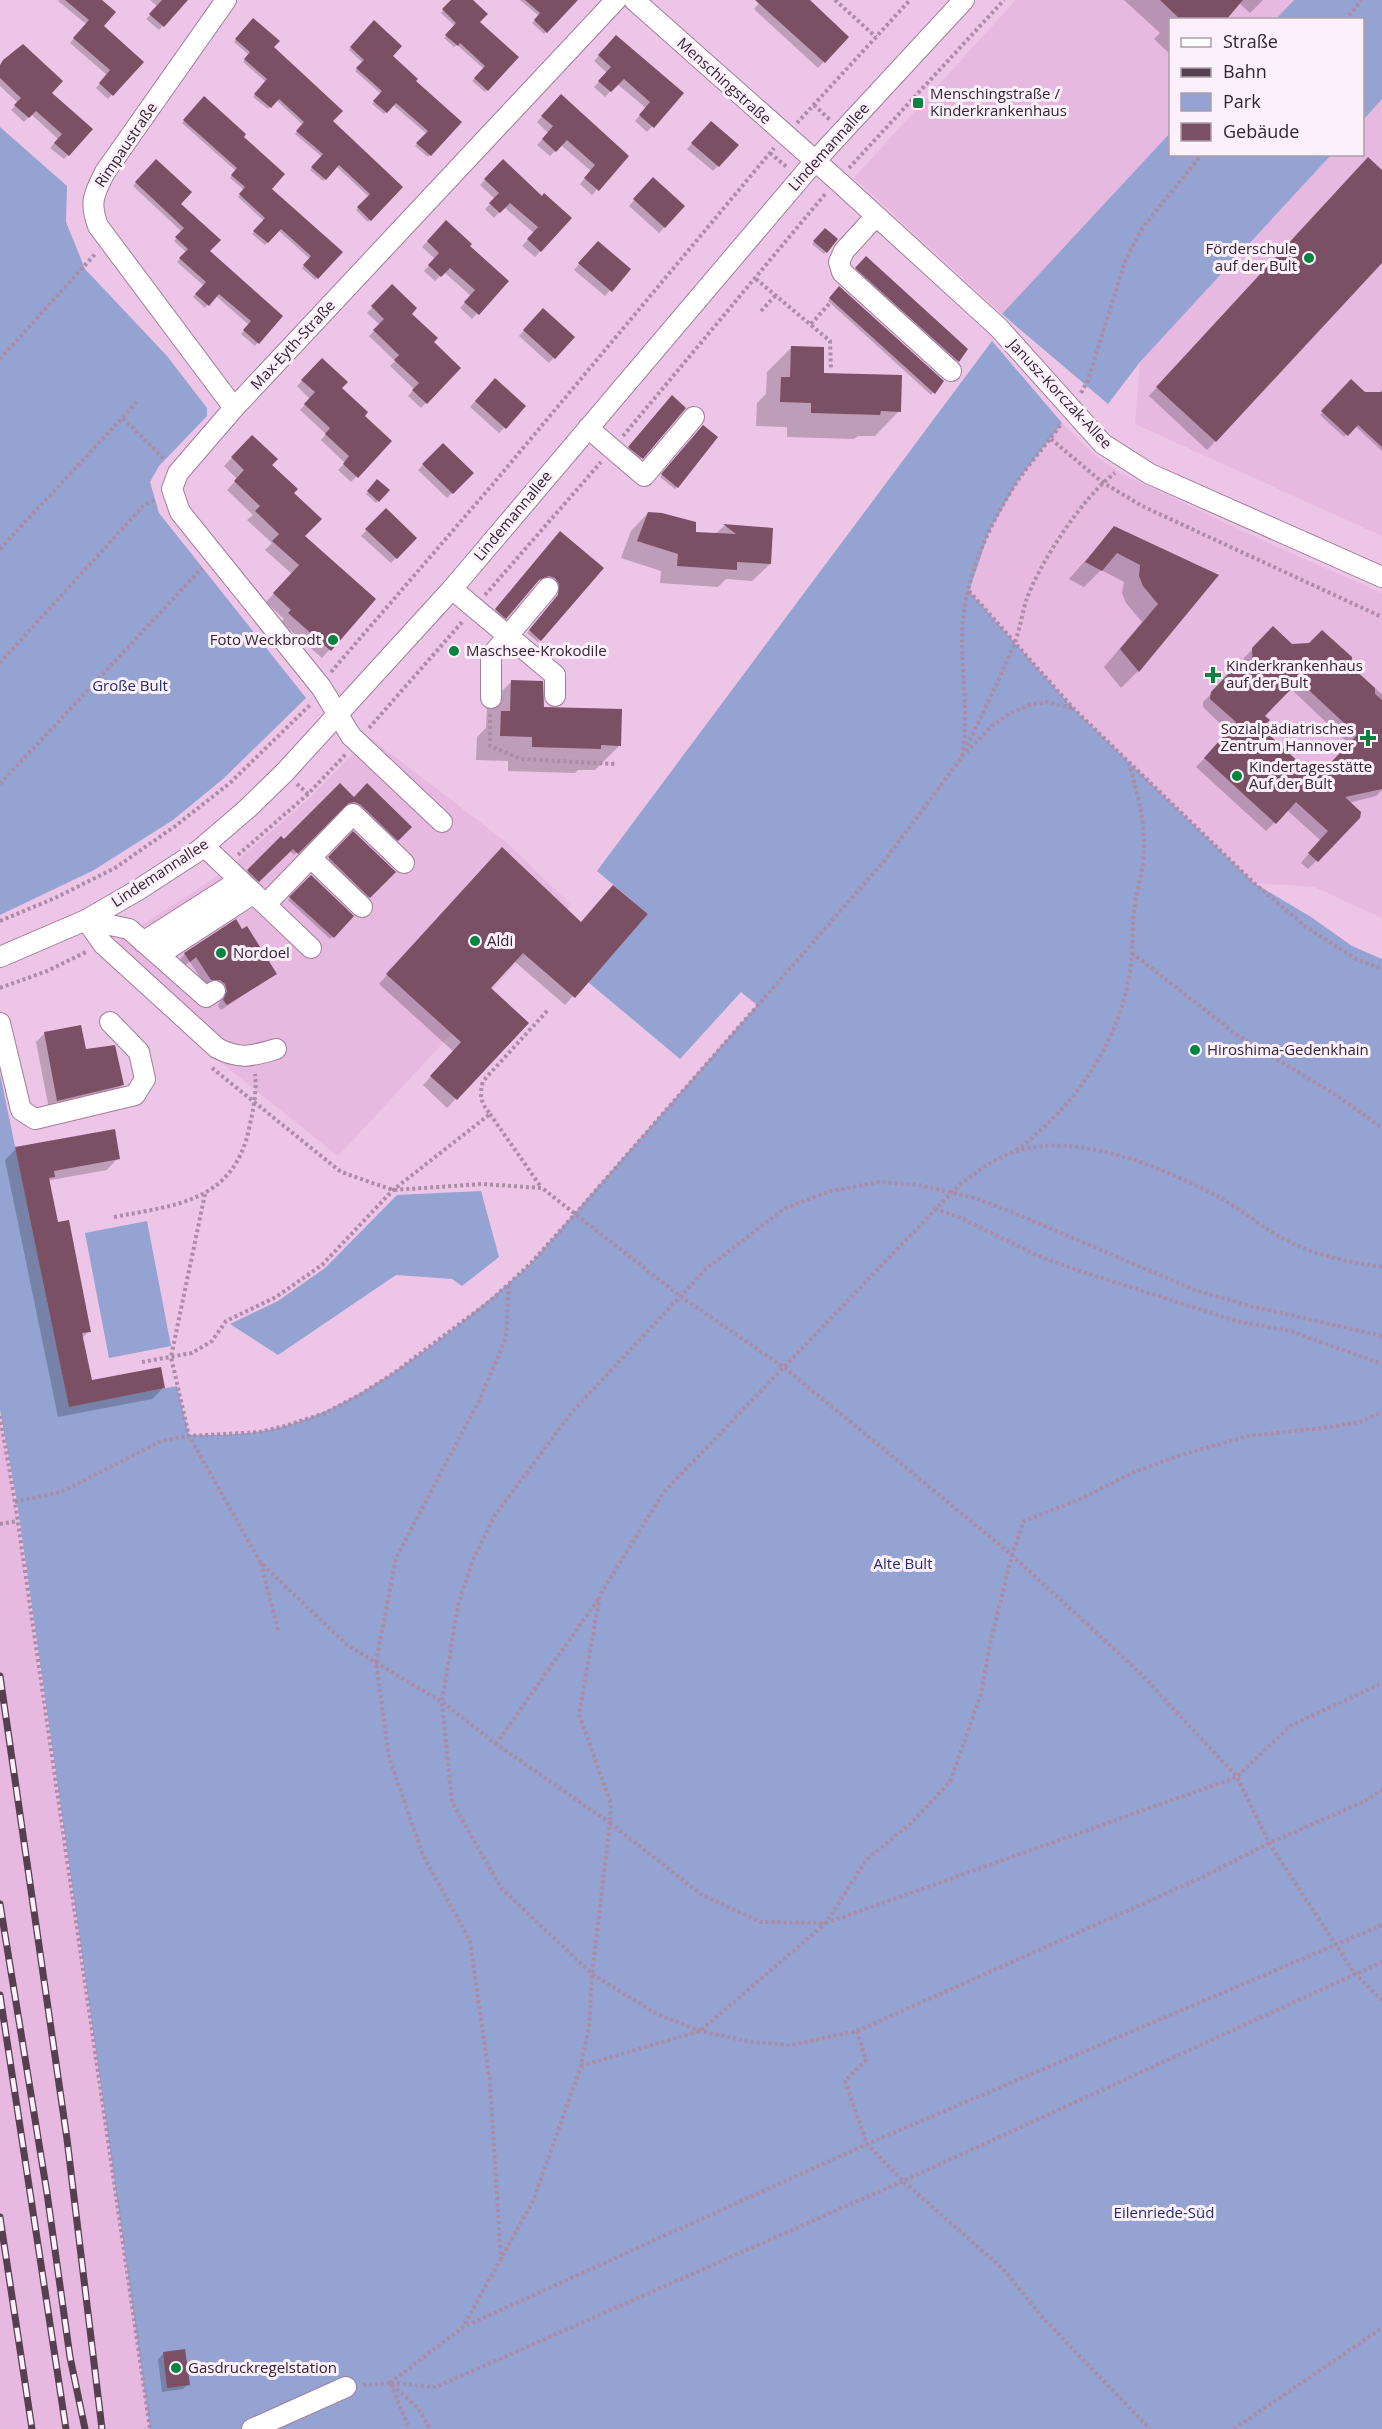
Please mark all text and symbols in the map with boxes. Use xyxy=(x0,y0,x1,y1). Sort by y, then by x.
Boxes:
legend xyxy=(1169,18,1364,156)
text: Straße xyxy=(1223,29,1278,53)
street label: Menschingstraße xyxy=(673,33,776,128)
text: Bahn xyxy=(1223,59,1267,83)
place label: Menschingstraße / Kinderkrankenhaus xyxy=(930,83,1067,120)
text: Park xyxy=(1223,89,1261,113)
marker: Menschingstraße / Kinderkrankenhaus xyxy=(911,96,925,110)
street label: Rimpaustraße xyxy=(89,98,161,191)
street label: Lindemannallee xyxy=(783,98,873,195)
text: Gebäude xyxy=(1223,119,1299,143)
place label: Förderschule auf der Bult xyxy=(1205,238,1297,275)
marker: Förderschule auf der Bult xyxy=(1302,251,1316,265)
street label: Max-Eyth-Straße xyxy=(246,295,339,393)
street label: Janusz-Korczak-Allee xyxy=(1003,333,1117,453)
street label: Lindemannallee xyxy=(469,466,556,565)
place label: Foto Weckbrodt xyxy=(210,629,321,649)
marker: Foto Weckbrodt xyxy=(326,633,340,647)
place label: Maschsee-Krokodile xyxy=(466,640,607,660)
marker: Maschsee-Krokodile xyxy=(447,644,461,658)
place label: Kinderkrankenhaus auf der Bult xyxy=(1226,655,1363,692)
marker: Kinderkrankenhaus auf der Bult xyxy=(1204,666,1222,684)
park label: Große Bult xyxy=(92,675,168,695)
place label: Sozialpädiatrisches Zentrum Hannover xyxy=(1220,718,1354,755)
marker: Sozialpädiatrisches Zentrum Hannover xyxy=(1359,729,1377,747)
place label: Kindertagesstätte Auf der Bult xyxy=(1249,756,1372,793)
marker: Kindertagesstätte Auf der Bult xyxy=(1230,769,1244,783)
street label: Lindemannallee xyxy=(107,833,212,911)
place label: Aldi xyxy=(487,930,513,950)
marker: Aldi xyxy=(468,934,482,948)
place label: Nordoel xyxy=(233,942,290,962)
marker: Nordoel xyxy=(214,946,228,960)
place label: Hiroshima-Gedenkhain xyxy=(1207,1039,1369,1059)
marker: Hiroshima-Gedenkhain xyxy=(1188,1043,1202,1057)
park label: Alte Bult xyxy=(874,1553,932,1573)
park label: Eilenriede-Süd xyxy=(1114,2202,1214,2222)
place label: Gasdruckregelstation xyxy=(188,2357,337,2377)
marker: Gasdruckregelstation xyxy=(169,2361,183,2375)

